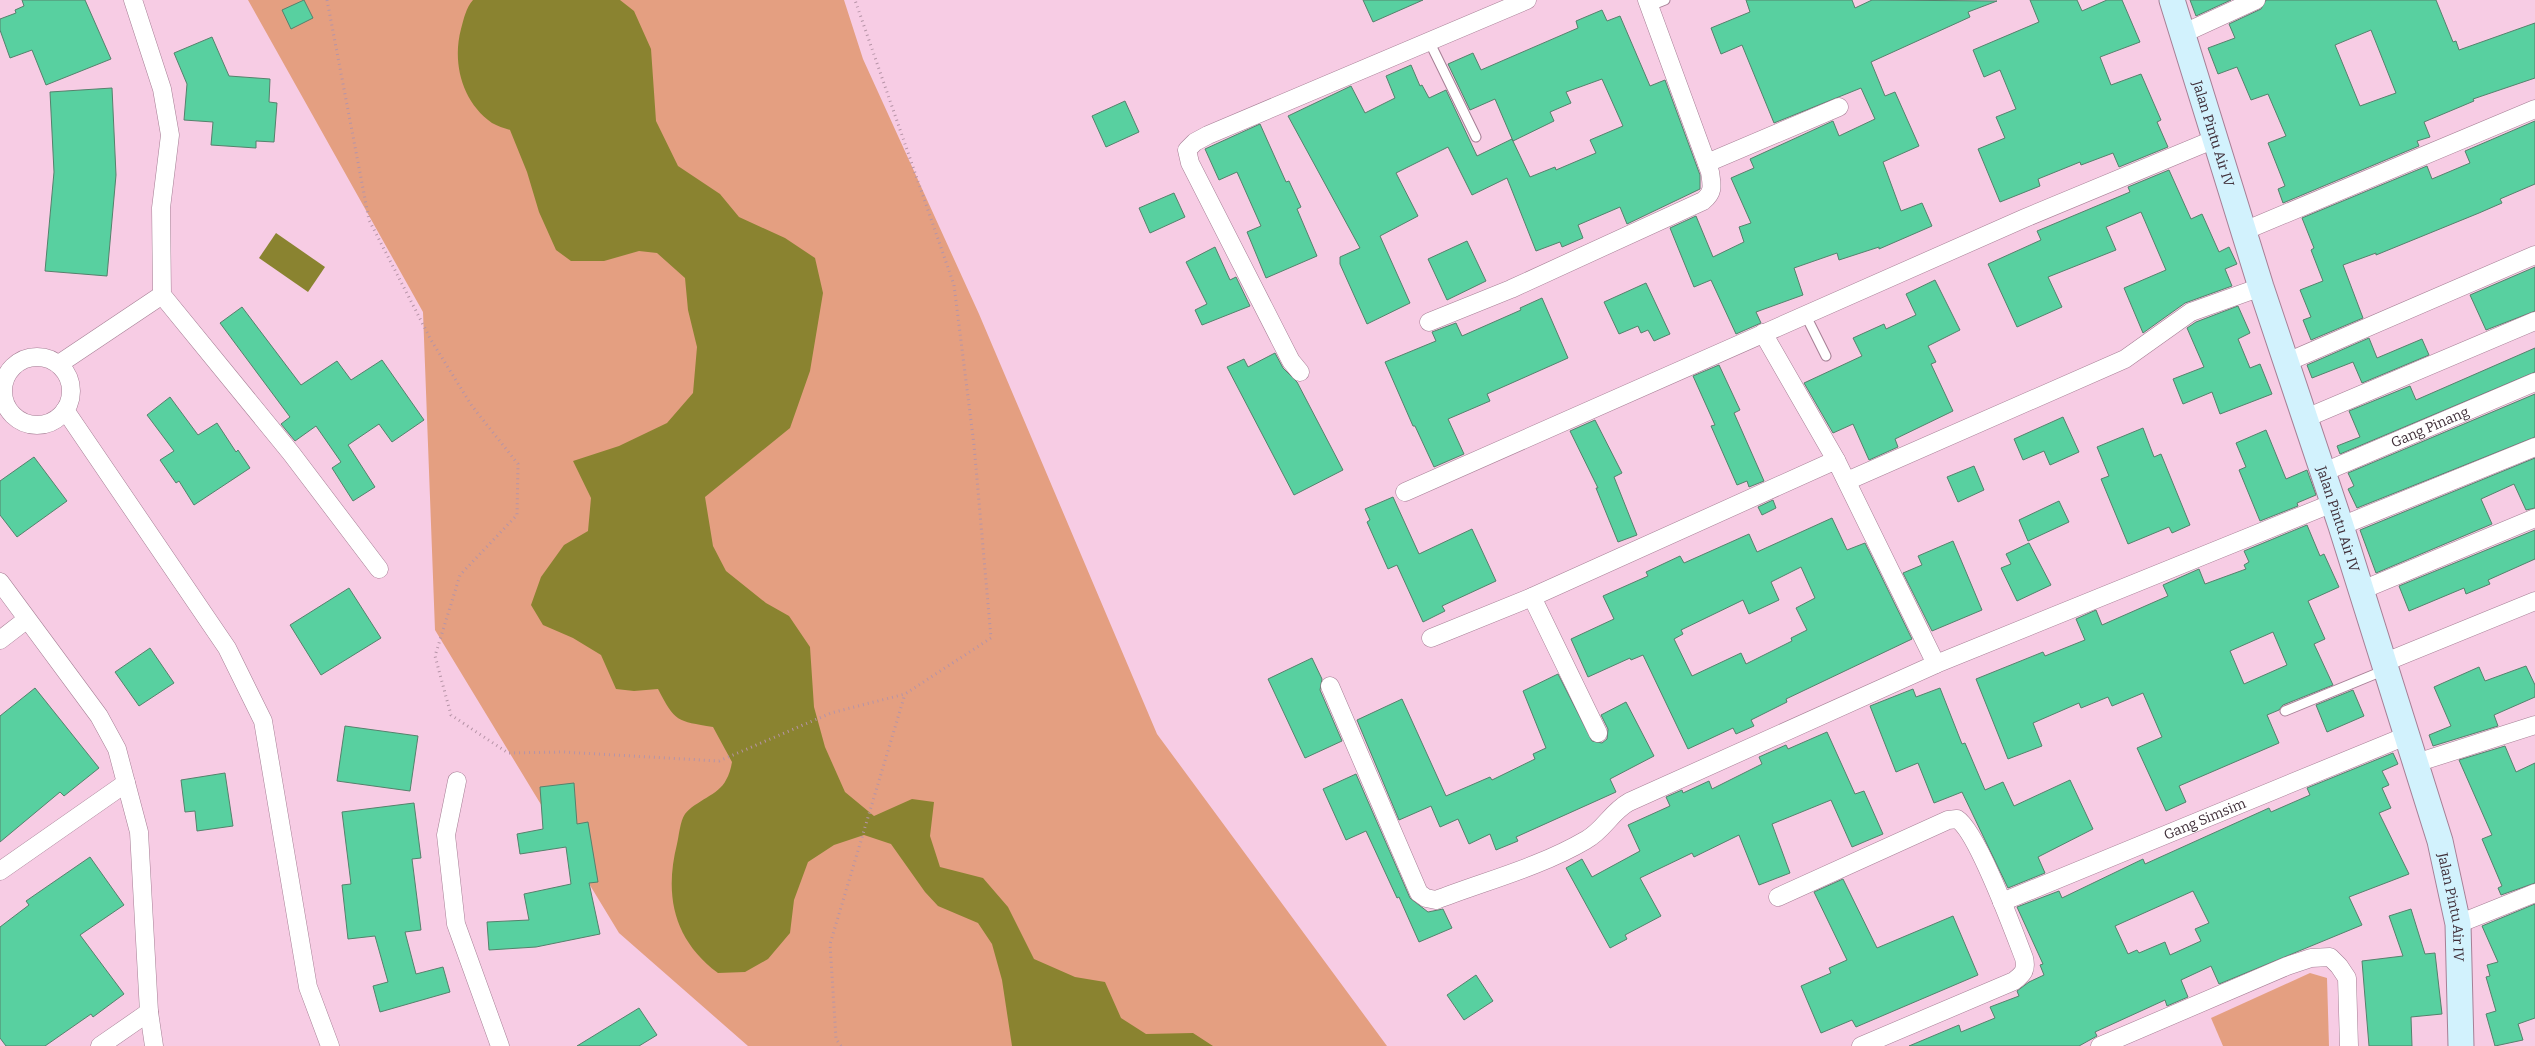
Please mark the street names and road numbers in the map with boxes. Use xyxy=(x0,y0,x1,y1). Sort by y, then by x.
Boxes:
street label: Jalan Pintu Air IV xyxy=(2188,78,2238,189)
street label: Gang Pinang xyxy=(2388,403,2472,451)
street label: Jalan Pintu Air IV xyxy=(2312,463,2363,574)
street label: Gang Simsim xyxy=(2161,795,2249,844)
street label: Jalan Pintu Air IV xyxy=(2434,850,2467,962)

